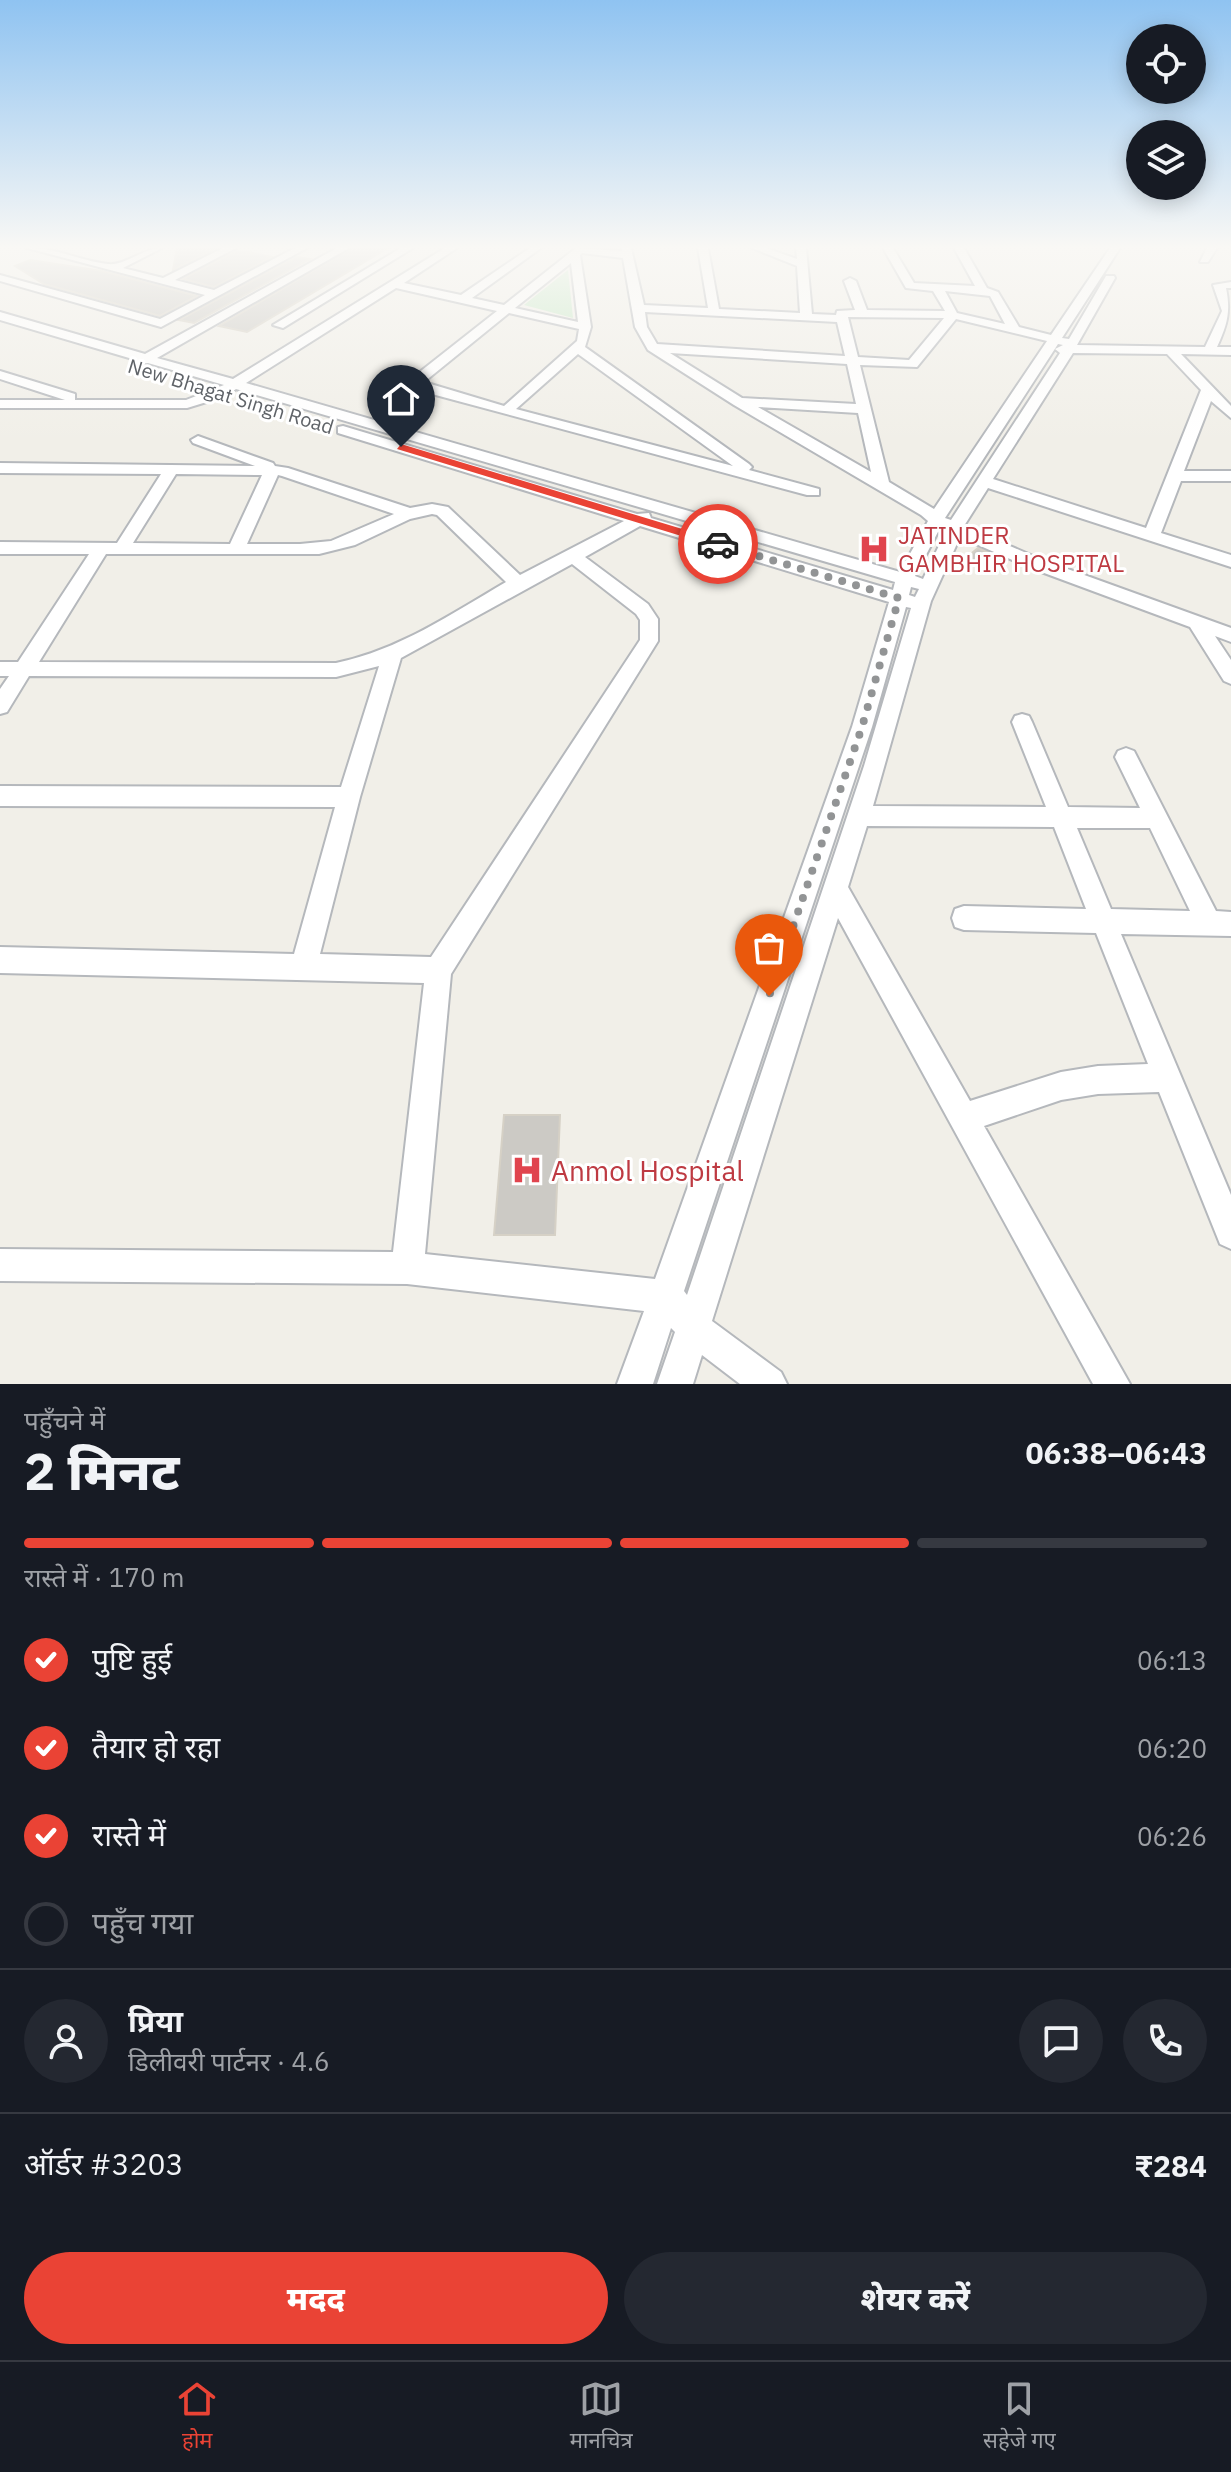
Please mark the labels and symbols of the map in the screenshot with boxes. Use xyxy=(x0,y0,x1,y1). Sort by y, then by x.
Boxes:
street label: New Bhagat Singh Road xyxy=(125,352,337,440)
pin xyxy=(367,365,435,447)
courier xyxy=(678,504,758,584)
place label: JATINDER GAMBHIR HOSPITAL xyxy=(898,519,1124,579)
hospital icon: JATINDER GAMBHIR HOSPITAL xyxy=(857,532,891,566)
pin xyxy=(735,914,803,996)
place label: Anmol Hospital xyxy=(551,1152,744,1189)
hospital icon: Anmol Hospital xyxy=(510,1153,544,1187)

